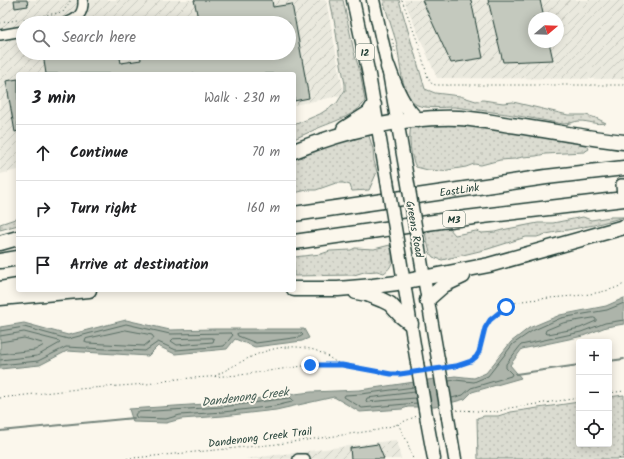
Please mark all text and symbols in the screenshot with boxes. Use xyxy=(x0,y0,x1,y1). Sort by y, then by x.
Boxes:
north arrow xyxy=(528,12,564,48)
search box xyxy=(16,16,296,60)
text: Search here xyxy=(62,26,136,50)
icon: search xyxy=(30,27,52,49)
road number: 12 xyxy=(356,44,374,60)
text: 3 min xyxy=(32,85,76,112)
text: Walk · 230 m xyxy=(204,88,280,109)
text: Continue xyxy=(70,141,128,165)
icon: ahead xyxy=(32,142,54,164)
text: 70 m xyxy=(252,142,280,163)
street label: EastLink xyxy=(438,179,481,203)
text: Turn right xyxy=(70,197,137,221)
icon: right xyxy=(32,198,54,220)
text: 160 m xyxy=(247,198,280,219)
street label: Greens Road xyxy=(400,199,428,259)
road number: M3 xyxy=(443,211,465,227)
text: Arrive at destination xyxy=(70,253,209,277)
icon: arrive xyxy=(32,254,54,276)
route start xyxy=(497,298,515,316)
map controls xyxy=(576,339,612,447)
button: + xyxy=(576,339,612,375)
route end xyxy=(301,356,319,374)
button: − xyxy=(576,375,612,411)
water label: Dandenong Creek xyxy=(200,382,292,412)
button: locate xyxy=(576,411,612,447)
street label: Dandenong Creek Trail xyxy=(207,423,313,453)

